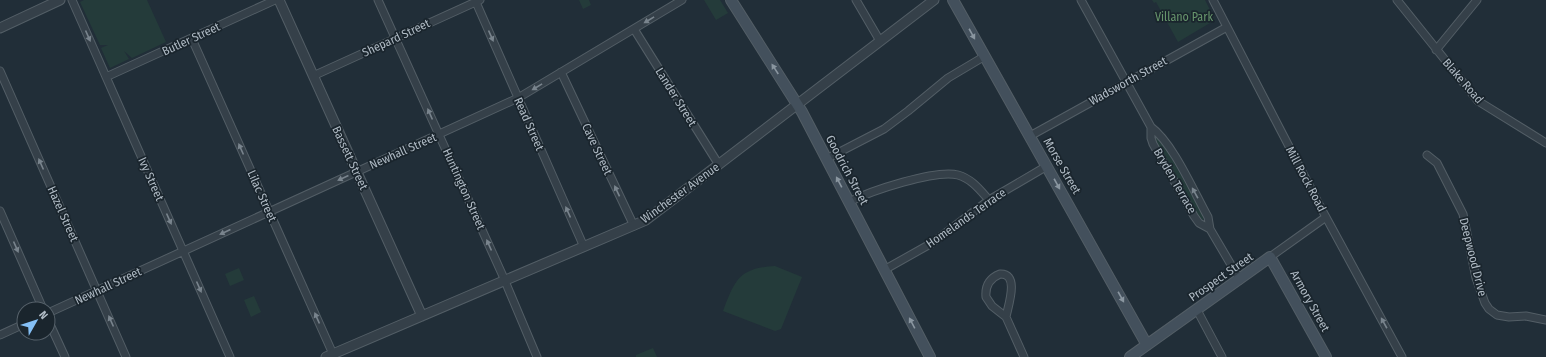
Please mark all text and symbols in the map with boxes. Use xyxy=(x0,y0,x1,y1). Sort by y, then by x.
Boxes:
park label: Villano Park xyxy=(1155,10,1213,24)
street label: Shepard Street xyxy=(360,16,432,60)
one-way arrow xyxy=(643,17,655,24)
street label: Butler Street xyxy=(160,19,222,58)
one-way arrow xyxy=(969,28,976,40)
one-way arrow xyxy=(85,30,91,41)
one-way arrow xyxy=(488,30,494,41)
street label: Wadsworth Street xyxy=(1087,54,1169,108)
street label: Blake Road xyxy=(1440,56,1486,106)
one-way arrow xyxy=(771,64,779,74)
street label: Lander Street xyxy=(652,65,700,129)
one-way arrow xyxy=(531,83,543,90)
street label: Read Street xyxy=(511,95,547,153)
one-way arrow xyxy=(427,108,433,119)
street label: Cave Street xyxy=(579,121,615,177)
street label: Bassett Street xyxy=(329,124,371,192)
street label: Newhall Street xyxy=(367,130,439,172)
street label: Goodrich Street xyxy=(823,133,871,207)
street label: Morse Street xyxy=(1040,136,1084,197)
one-way arrow xyxy=(238,143,244,154)
street label: Mill Rock Road xyxy=(1283,144,1329,214)
street label: Huntington Street xyxy=(440,146,488,232)
street label: Bryden Terrace xyxy=(1151,146,1199,216)
street label: Ivy Street xyxy=(135,155,167,203)
one-way arrow xyxy=(38,158,44,170)
street label: Winchester Avenue xyxy=(638,160,722,226)
street label: Lilac Street xyxy=(244,168,280,224)
one-way arrow xyxy=(338,175,349,181)
one-way arrow xyxy=(836,177,842,188)
one-way arrow xyxy=(1054,178,1061,190)
street label: Hazel Street xyxy=(45,184,81,244)
one-way arrow xyxy=(614,185,620,197)
street label: Homelands Terrace xyxy=(923,185,1009,251)
one-way arrow xyxy=(1192,187,1198,199)
one-way arrow xyxy=(565,206,571,217)
one-way arrow xyxy=(166,213,172,225)
street label: Deepwood Drive xyxy=(1456,216,1490,298)
one-way arrow xyxy=(220,229,231,235)
one-way arrow xyxy=(486,239,492,251)
one-way arrow xyxy=(13,241,19,253)
street label: Prospect Street xyxy=(1186,250,1256,304)
street label: Newhall Street xyxy=(72,264,144,308)
street label: Armory Street xyxy=(1287,268,1333,334)
one-way arrow xyxy=(196,281,202,293)
one-way arrow xyxy=(1117,291,1124,303)
north arrow xyxy=(16,301,56,341)
text: N xyxy=(36,308,51,322)
one-way arrow xyxy=(314,313,320,324)
one-way arrow xyxy=(107,315,113,327)
one-way arrow xyxy=(908,317,915,328)
one-way arrow xyxy=(1380,317,1387,329)

